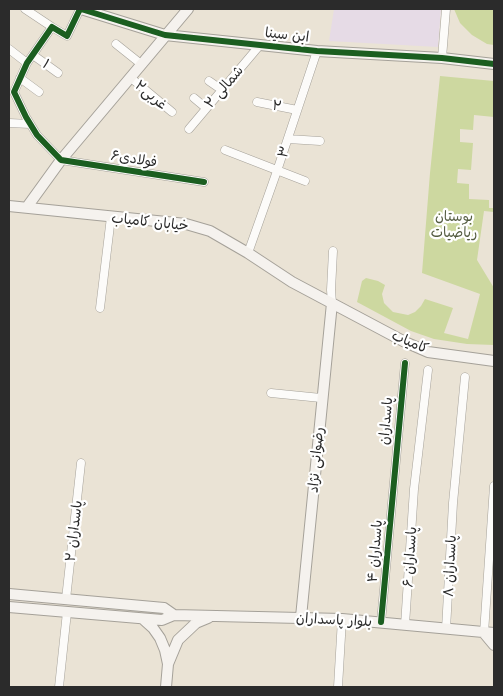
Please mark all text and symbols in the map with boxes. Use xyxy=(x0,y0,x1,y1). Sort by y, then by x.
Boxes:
street label: ابن سینا xyxy=(264,24,310,46)
street label: ۱ xyxy=(39,56,53,72)
street label: ۲ شمالی xyxy=(201,62,247,112)
street label: غربی۲ xyxy=(131,77,171,113)
street label: ۲ xyxy=(271,97,283,115)
street label: ۳ xyxy=(274,144,294,160)
street label: فولادی۶ xyxy=(110,147,158,171)
park label: بوستان ریاضیات xyxy=(431,209,477,242)
street label: خیابان کامیاب xyxy=(111,210,189,234)
street label: کامیاب xyxy=(389,327,431,357)
street label: پاسداران xyxy=(376,396,396,446)
street label: رضوانی نژاد xyxy=(305,426,327,494)
street label: پاسداران ۲ xyxy=(62,499,86,563)
street label: پاسداران ۴ xyxy=(364,519,386,583)
street label: پاسداران ۶ xyxy=(399,526,421,588)
street label: پاسداران ۸ xyxy=(440,535,460,597)
street label: بلوار پاسداران xyxy=(296,610,372,630)

